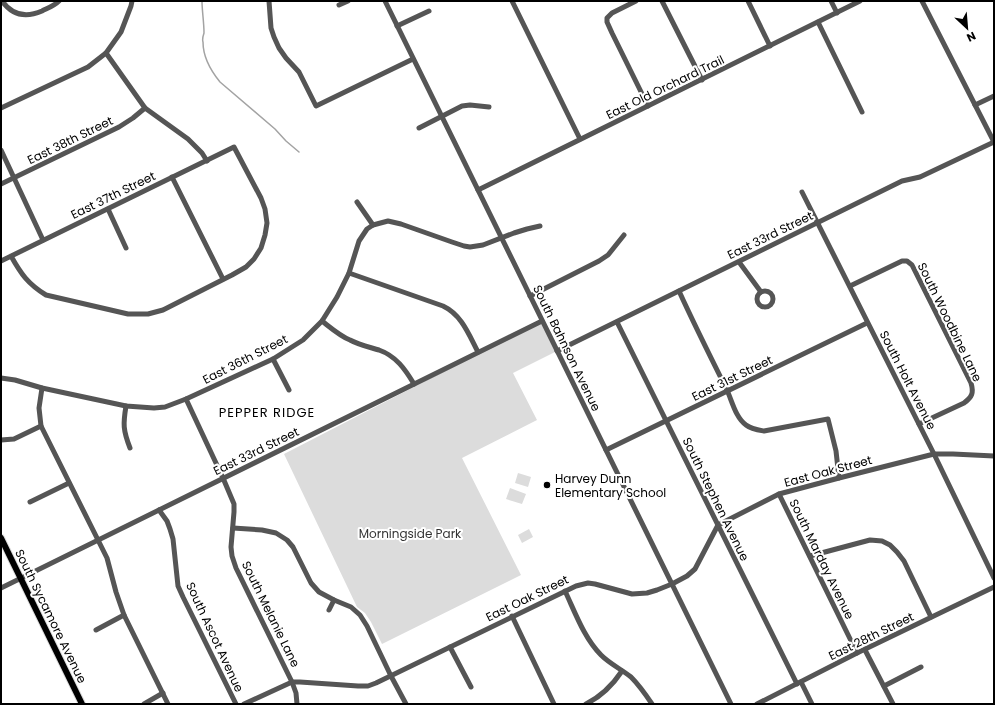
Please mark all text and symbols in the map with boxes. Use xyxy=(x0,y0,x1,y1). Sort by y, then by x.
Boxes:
north arrow xyxy=(947,8,987,48)
text: N xyxy=(964,28,979,46)
street label: East Old Orchard Trail xyxy=(603,51,727,123)
street label: East 38th Street xyxy=(24,112,116,168)
street label: East 37th Street xyxy=(68,167,158,223)
street label: East 33rd Street xyxy=(724,207,816,263)
street label: South Woodbine Lane xyxy=(914,260,986,384)
street label: South Bahnson Avenue xyxy=(529,282,605,414)
street label: South Holt Avenue xyxy=(876,327,940,433)
street label: East 36th Street xyxy=(200,330,290,388)
street label: East 31st Street xyxy=(689,351,775,405)
district label: PEPPER RIDGE xyxy=(219,403,315,422)
street label: East 33rd Street xyxy=(210,423,302,479)
street label: South Stephen Avenue xyxy=(679,434,753,564)
street label: East Oak Street xyxy=(782,451,874,491)
place label: Harvey Dunn Elementary School xyxy=(555,470,666,501)
marker: Harvey Dunn Elementary School xyxy=(542,480,552,490)
street label: South Marday Avenue xyxy=(785,496,859,622)
park label: Morningside Park xyxy=(359,525,462,542)
street label: South Sycamore Avenue xyxy=(11,546,91,686)
street label: South Melanie Lane xyxy=(238,558,304,670)
street label: East Oak Street xyxy=(483,571,571,625)
street label: South Ascot Avenue xyxy=(182,579,248,695)
street label: East 28th Street xyxy=(825,608,917,664)

